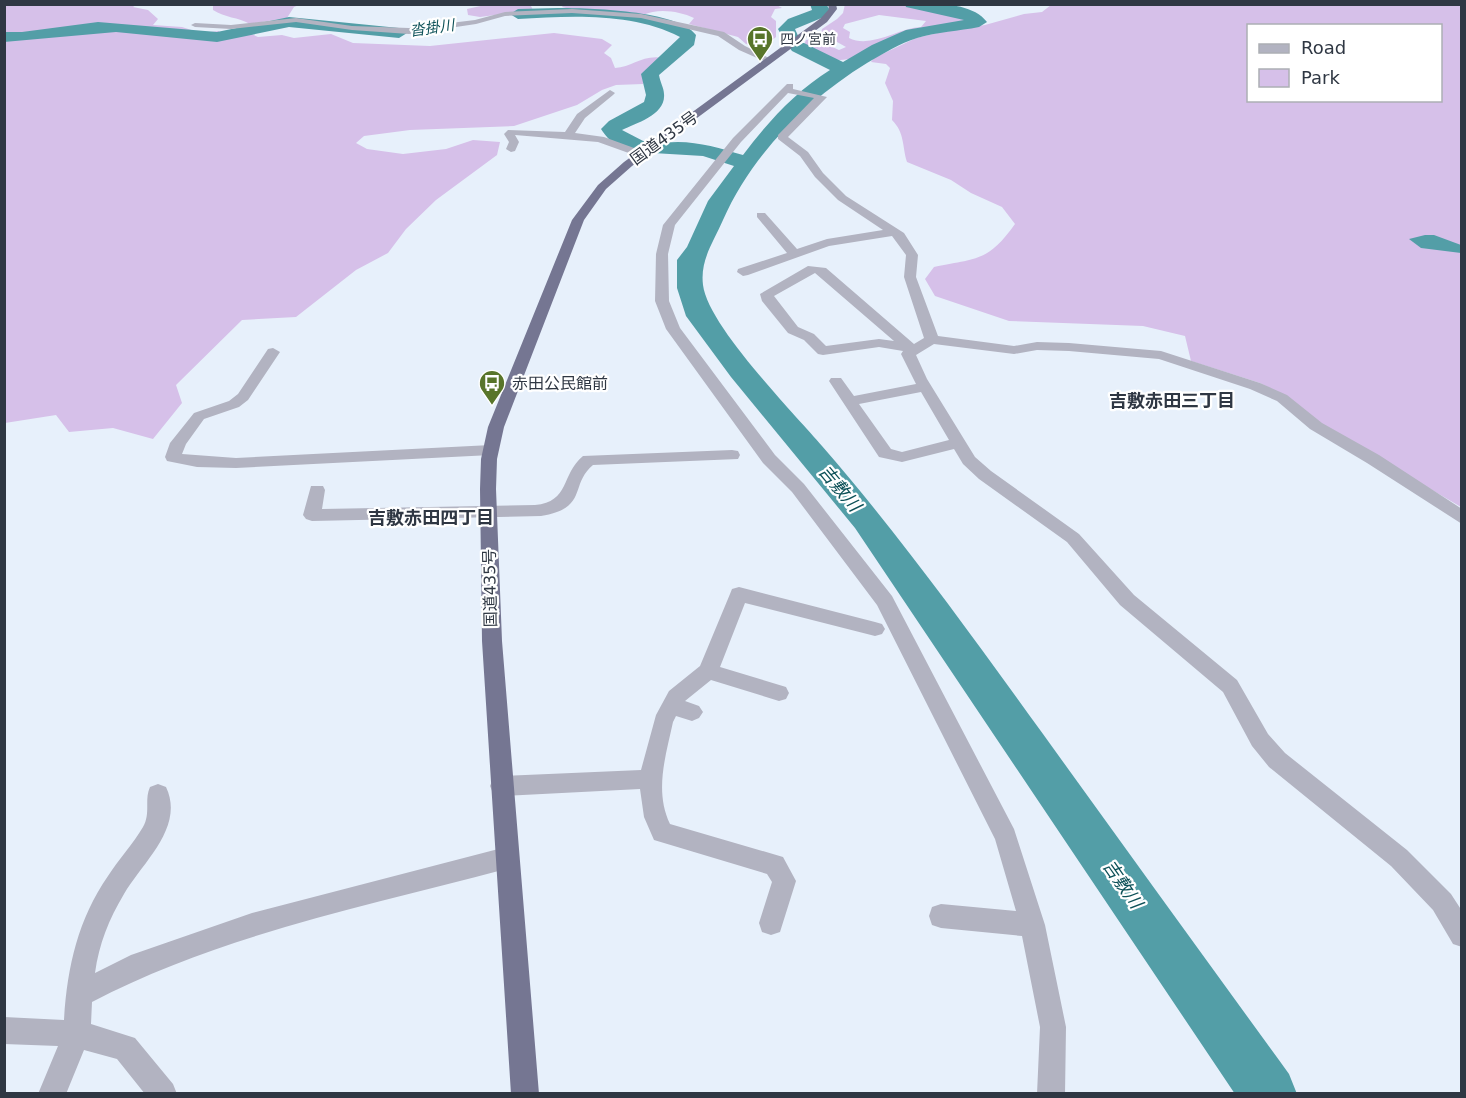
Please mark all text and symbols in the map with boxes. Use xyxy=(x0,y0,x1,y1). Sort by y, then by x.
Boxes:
water label: 沓掛川 xyxy=(408,16,458,40)
bus stop icon: 四ノ宮前 xyxy=(745,24,775,62)
legend xyxy=(1247,24,1442,102)
place label: 四ノ宮前 xyxy=(780,31,836,47)
text: Road xyxy=(1301,37,1346,58)
text: Park xyxy=(1301,67,1340,88)
street label: 国道435号 xyxy=(627,107,701,169)
bus stop icon: 赤田公民館前 xyxy=(477,368,507,406)
place label: 赤田公民館前 xyxy=(512,374,608,393)
district label: 吉敷赤田三丁目 xyxy=(1109,390,1235,411)
water label: 吉敷川 xyxy=(815,461,867,517)
district label: 吉敷赤田四丁目 xyxy=(368,507,494,528)
street label: 国道435号 xyxy=(480,549,500,627)
water label: 吉敷川 xyxy=(1099,856,1148,914)

